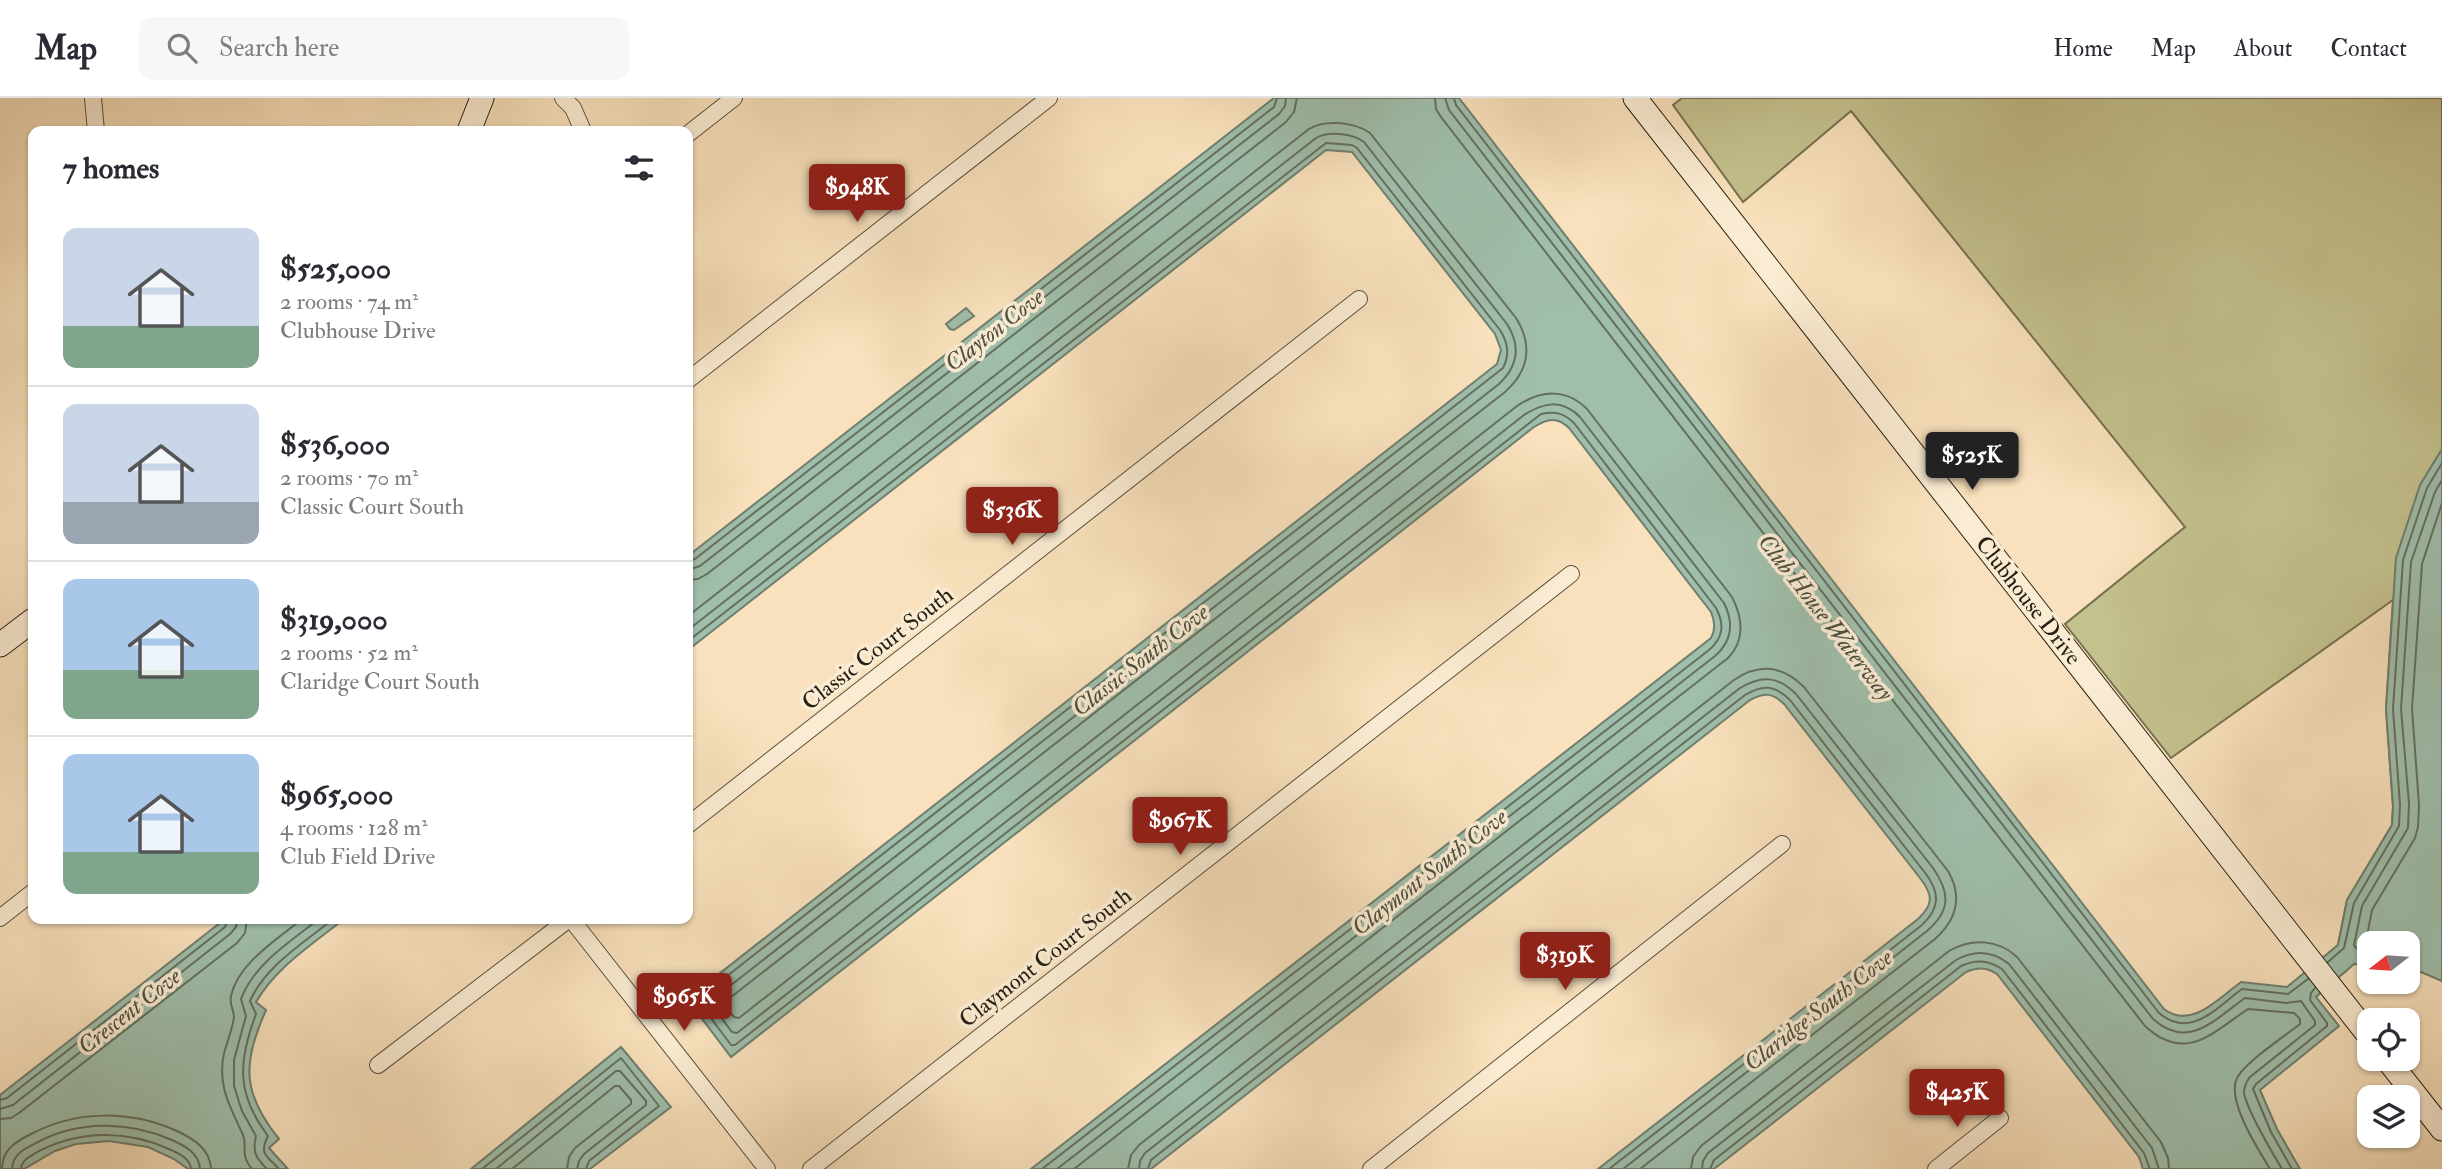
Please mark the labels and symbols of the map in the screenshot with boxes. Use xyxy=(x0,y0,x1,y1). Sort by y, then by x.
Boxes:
pin: $948K xyxy=(808,164,906,224)
water label: Clayton Cove xyxy=(938,281,1051,379)
pin: $525K xyxy=(1923,432,2021,492)
pin: $536K xyxy=(963,488,1061,547)
water label: Club House Waterway xyxy=(1751,528,1901,708)
street label: Clubhouse Drive xyxy=(1969,530,2088,671)
street label: Classic Court South xyxy=(796,580,959,716)
water label: Classic South Cove xyxy=(1066,597,1216,724)
pin: $967K xyxy=(1131,798,1229,857)
water label: Claymont South Cove xyxy=(1345,801,1514,943)
street label: Claymont Court South xyxy=(953,881,1137,1034)
north arrow xyxy=(2357,931,2420,994)
pin: $319K xyxy=(1516,932,1614,992)
water label: Claridge South Cove xyxy=(1738,942,1900,1078)
water label: Crescent Cove xyxy=(71,961,188,1061)
pin: $965K xyxy=(635,974,733,1033)
pin: $425K xyxy=(1908,1070,2006,1129)

